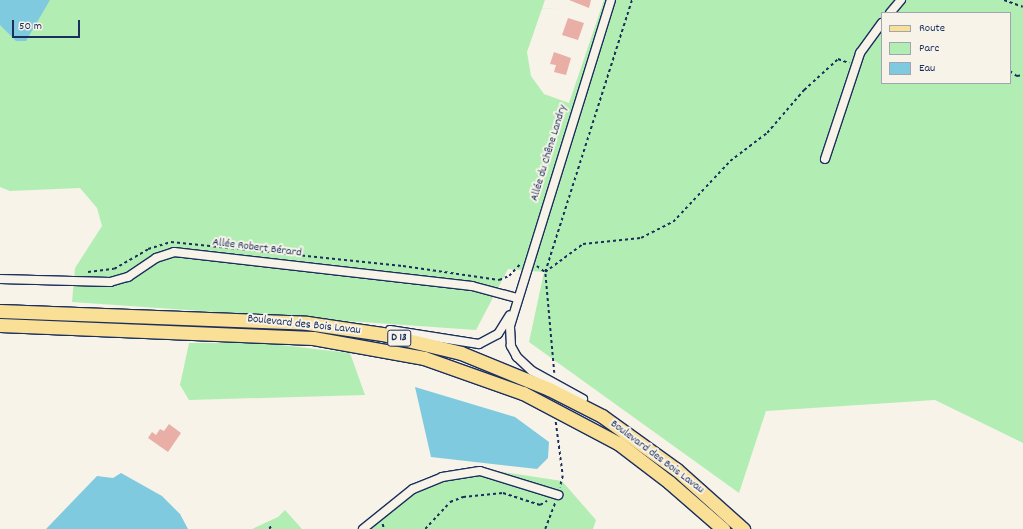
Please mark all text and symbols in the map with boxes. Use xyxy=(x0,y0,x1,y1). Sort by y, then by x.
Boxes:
scale bar xyxy=(14,12,82,38)
legend xyxy=(881,12,1011,84)
text: 50 m xyxy=(19,18,42,35)
text: Route xyxy=(919,20,945,37)
text: Parc xyxy=(919,40,939,57)
text: Eau xyxy=(919,60,935,77)
street label: Allée du Chêne Landry xyxy=(527,103,571,203)
street label: Allée Robert Bérard xyxy=(212,235,302,261)
street label: Boulevard des Bois Lavau xyxy=(247,312,361,338)
road number: D 13 xyxy=(387,329,411,347)
street label: Boulevard des Bois Lavau xyxy=(607,417,707,497)

